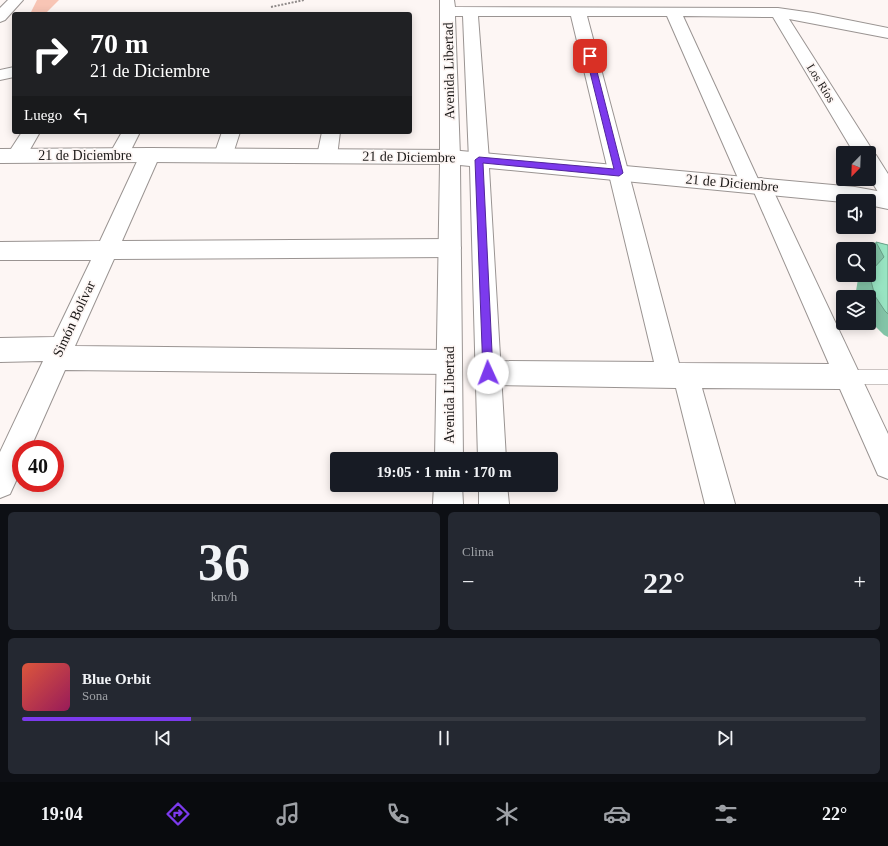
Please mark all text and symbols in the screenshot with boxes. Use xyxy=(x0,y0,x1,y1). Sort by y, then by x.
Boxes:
street label: Avenida Libertad xyxy=(441,22,457,120)
icon: right xyxy=(24,28,76,80)
text: 70 m xyxy=(90,28,148,59)
pin xyxy=(573,39,607,73)
icon: arrive xyxy=(579,45,601,67)
text: 21 de Diciembre xyxy=(90,61,210,81)
street label: Los Ríos xyxy=(804,61,839,105)
icon: left xyxy=(70,104,92,126)
text: Luego xyxy=(24,107,62,123)
north arrow xyxy=(836,146,876,186)
map controls xyxy=(836,146,876,330)
street label: 21 de Diciembre xyxy=(38,148,132,163)
street label: 21 de Diciembre xyxy=(362,149,456,165)
street label: 21 de Diciembre xyxy=(685,171,779,195)
button: sound xyxy=(836,194,876,234)
button: search xyxy=(836,242,876,282)
street label: Simón Bolívar xyxy=(50,278,98,359)
button: layers xyxy=(836,290,876,330)
street label: Avenida Libertad xyxy=(442,346,457,444)
position arrow xyxy=(467,352,509,394)
speed limit sign: 40 xyxy=(12,440,64,492)
text: 19:05 · 1 min · 170 m xyxy=(377,464,512,480)
text: 36 xyxy=(198,534,250,591)
text: Clima xyxy=(462,544,494,559)
text: 22° xyxy=(643,566,685,599)
text: − xyxy=(462,569,474,594)
text: + xyxy=(854,569,866,594)
text: km/h xyxy=(211,589,237,604)
text: Blue Orbit xyxy=(82,671,151,687)
text: Sona xyxy=(82,688,108,703)
icon: previous xyxy=(152,727,174,749)
icon: pause xyxy=(433,727,455,749)
icon: next xyxy=(714,727,736,749)
icon: directions xyxy=(164,800,192,828)
icon: music xyxy=(274,800,302,828)
icon: phone xyxy=(384,800,412,828)
icon: climate xyxy=(493,800,521,828)
icon: car xyxy=(603,800,631,828)
icon: filters xyxy=(712,800,740,828)
text: 19:04 xyxy=(41,804,83,824)
text: 22° xyxy=(822,804,847,824)

